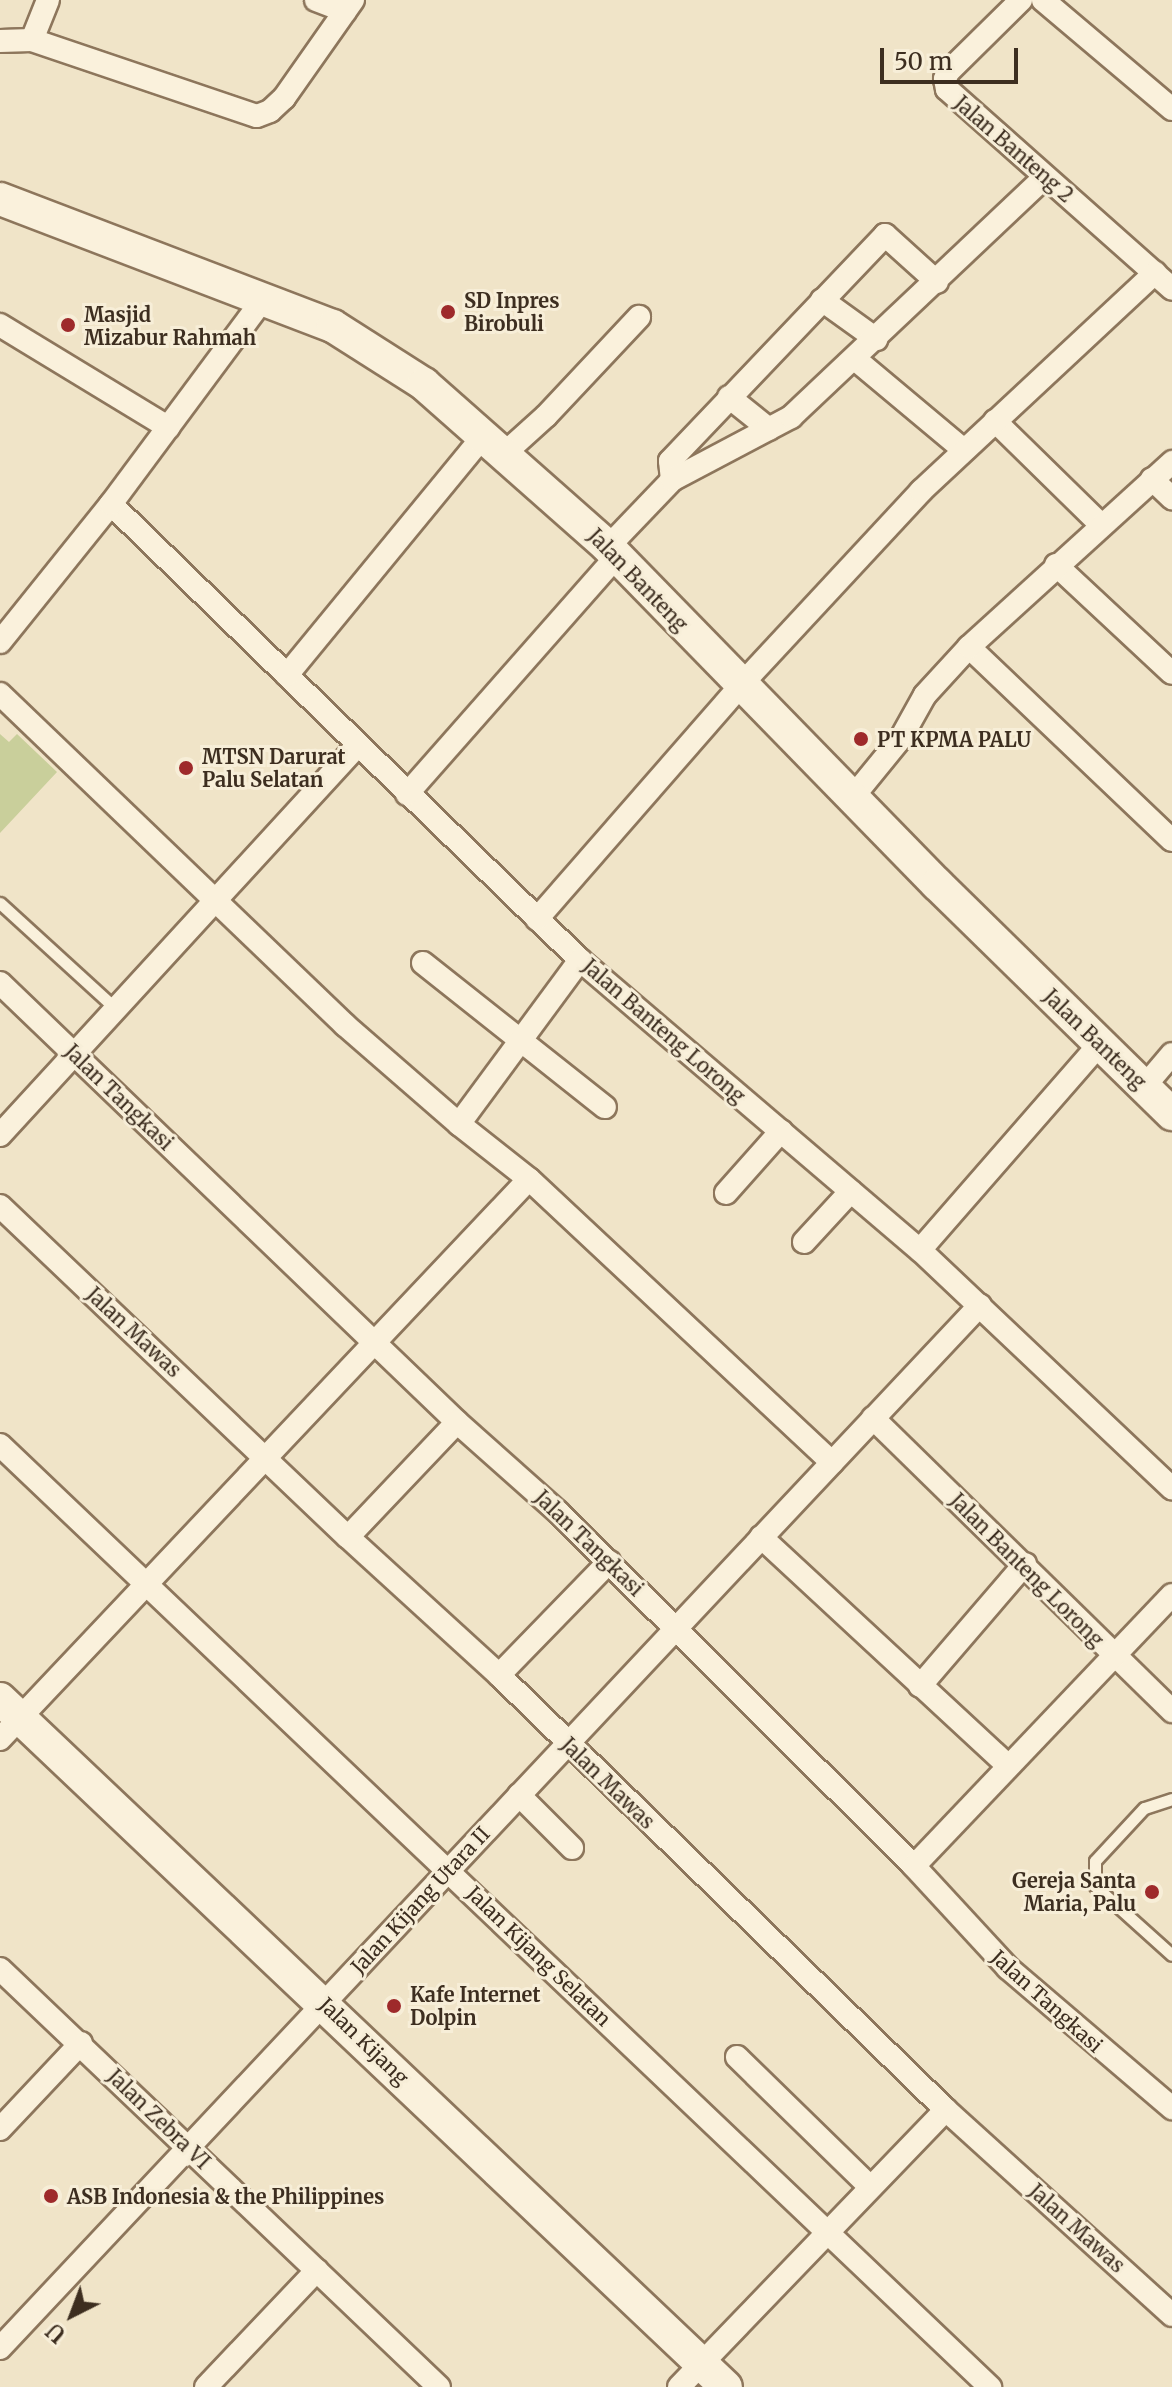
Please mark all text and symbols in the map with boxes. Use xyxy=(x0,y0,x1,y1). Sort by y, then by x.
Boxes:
scale bar xyxy=(884,32,1022,82)
text: 50 m xyxy=(894,46,953,77)
street label: Jalan Banteng 2 xyxy=(950,91,1078,207)
place label: SD Inpres Birobuli xyxy=(464,288,560,335)
place label: Masjid Mizabur Rahmah xyxy=(84,302,256,349)
marker: SD Inpres Birobuli xyxy=(439,303,457,321)
marker: Masjid Mizabur Rahmah xyxy=(59,316,77,334)
street label: Jalan Banteng xyxy=(583,524,693,636)
place label: PT KPMA PALU xyxy=(877,727,1031,751)
marker: PT KPMA PALU xyxy=(852,730,870,748)
place label: MTSN Darurat Palu Selatan xyxy=(202,744,346,791)
marker: MTSN Darurat Palu Selatan xyxy=(177,759,195,777)
street label: Jalan Banteng Lorong xyxy=(578,954,750,1108)
street label: Jalan Banteng xyxy=(1039,984,1151,1094)
street label: Jalan Tangkasi xyxy=(60,1039,178,1155)
street label: Jalan Mawas xyxy=(82,1282,186,1382)
street label: Jalan Tangkasi xyxy=(530,1485,648,1601)
street label: Jalan Banteng Lorong xyxy=(945,1488,1109,1652)
street label: Jalan Mawas xyxy=(556,1733,660,1833)
street label: Jalan Kijang Utara II xyxy=(346,1822,494,1978)
place label: Gereja Santa Maria, Palu xyxy=(1012,1868,1136,1915)
street label: Jalan Kijang Selatan xyxy=(462,1881,616,2031)
marker: Gereja Santa Maria, Palu xyxy=(1143,1883,1161,1901)
street label: Jalan Tangkasi xyxy=(986,1945,1108,2057)
place label: Kafe Internet Dolpin xyxy=(410,1982,540,2029)
street label: Jalan Kijang xyxy=(314,1992,414,2090)
marker: Kafe Internet Dolpin xyxy=(385,1997,403,2015)
street label: Jalan Zebra VI xyxy=(103,2064,215,2174)
street label: Jalan Mawas xyxy=(1024,2179,1130,2277)
place label: ASB Indonesia & the Philippines xyxy=(67,2184,384,2208)
marker: ASB Indonesia & the Philippines xyxy=(42,2187,60,2205)
north arrow xyxy=(32,2275,112,2355)
text: U xyxy=(41,2317,71,2349)

